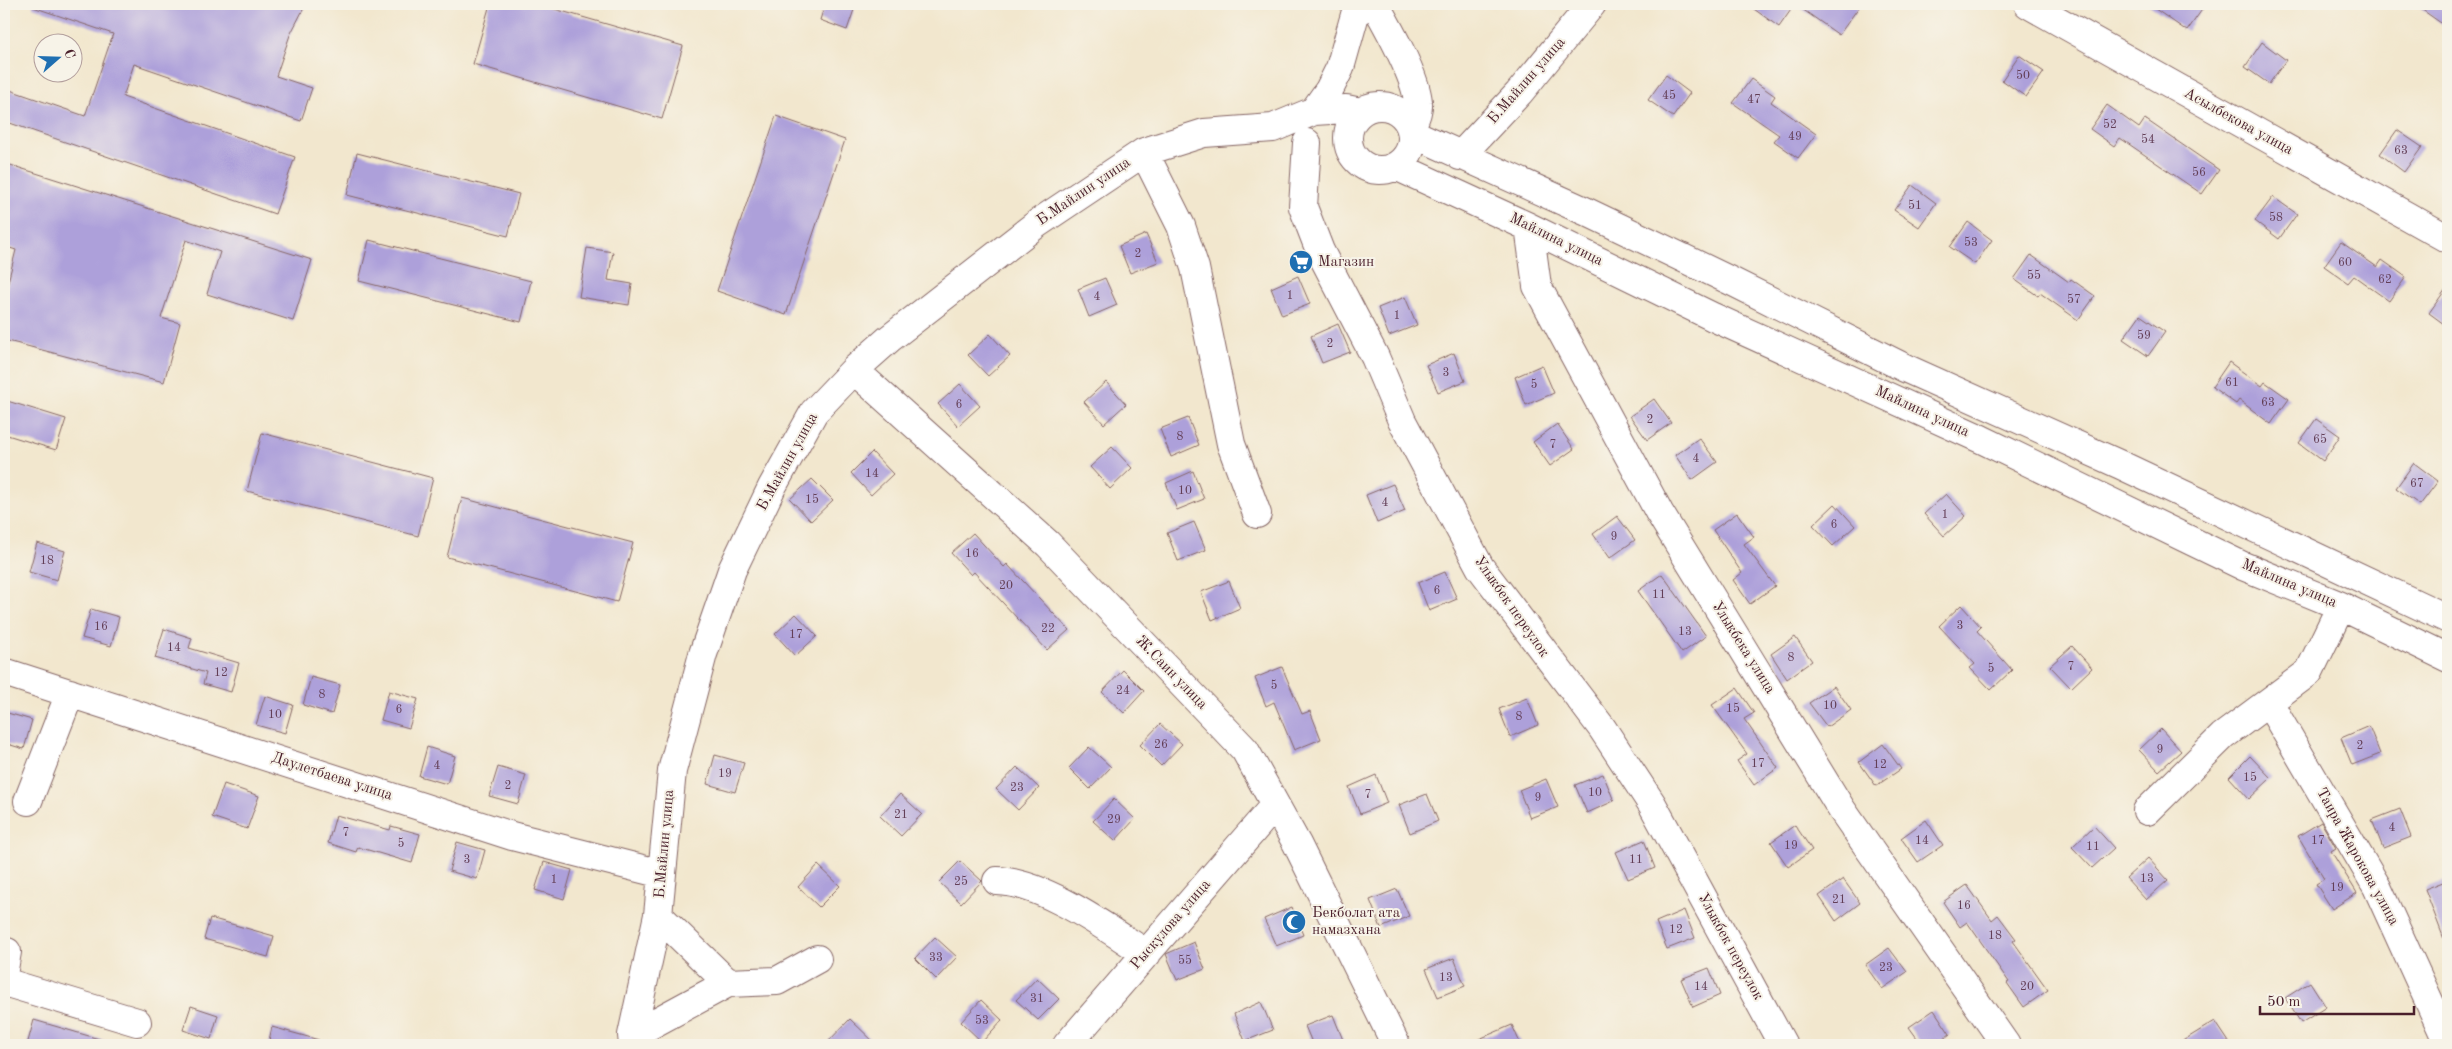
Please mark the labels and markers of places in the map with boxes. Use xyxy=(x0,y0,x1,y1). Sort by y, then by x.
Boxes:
supermarket icon: Магазин xyxy=(1288,249,1314,275)
place label: Магазин xyxy=(1318,255,1374,270)
place label: Бекболат ата намазхана xyxy=(1312,906,1401,938)
mosque icon: Бекболат ата намазхана xyxy=(1281,909,1307,935)

